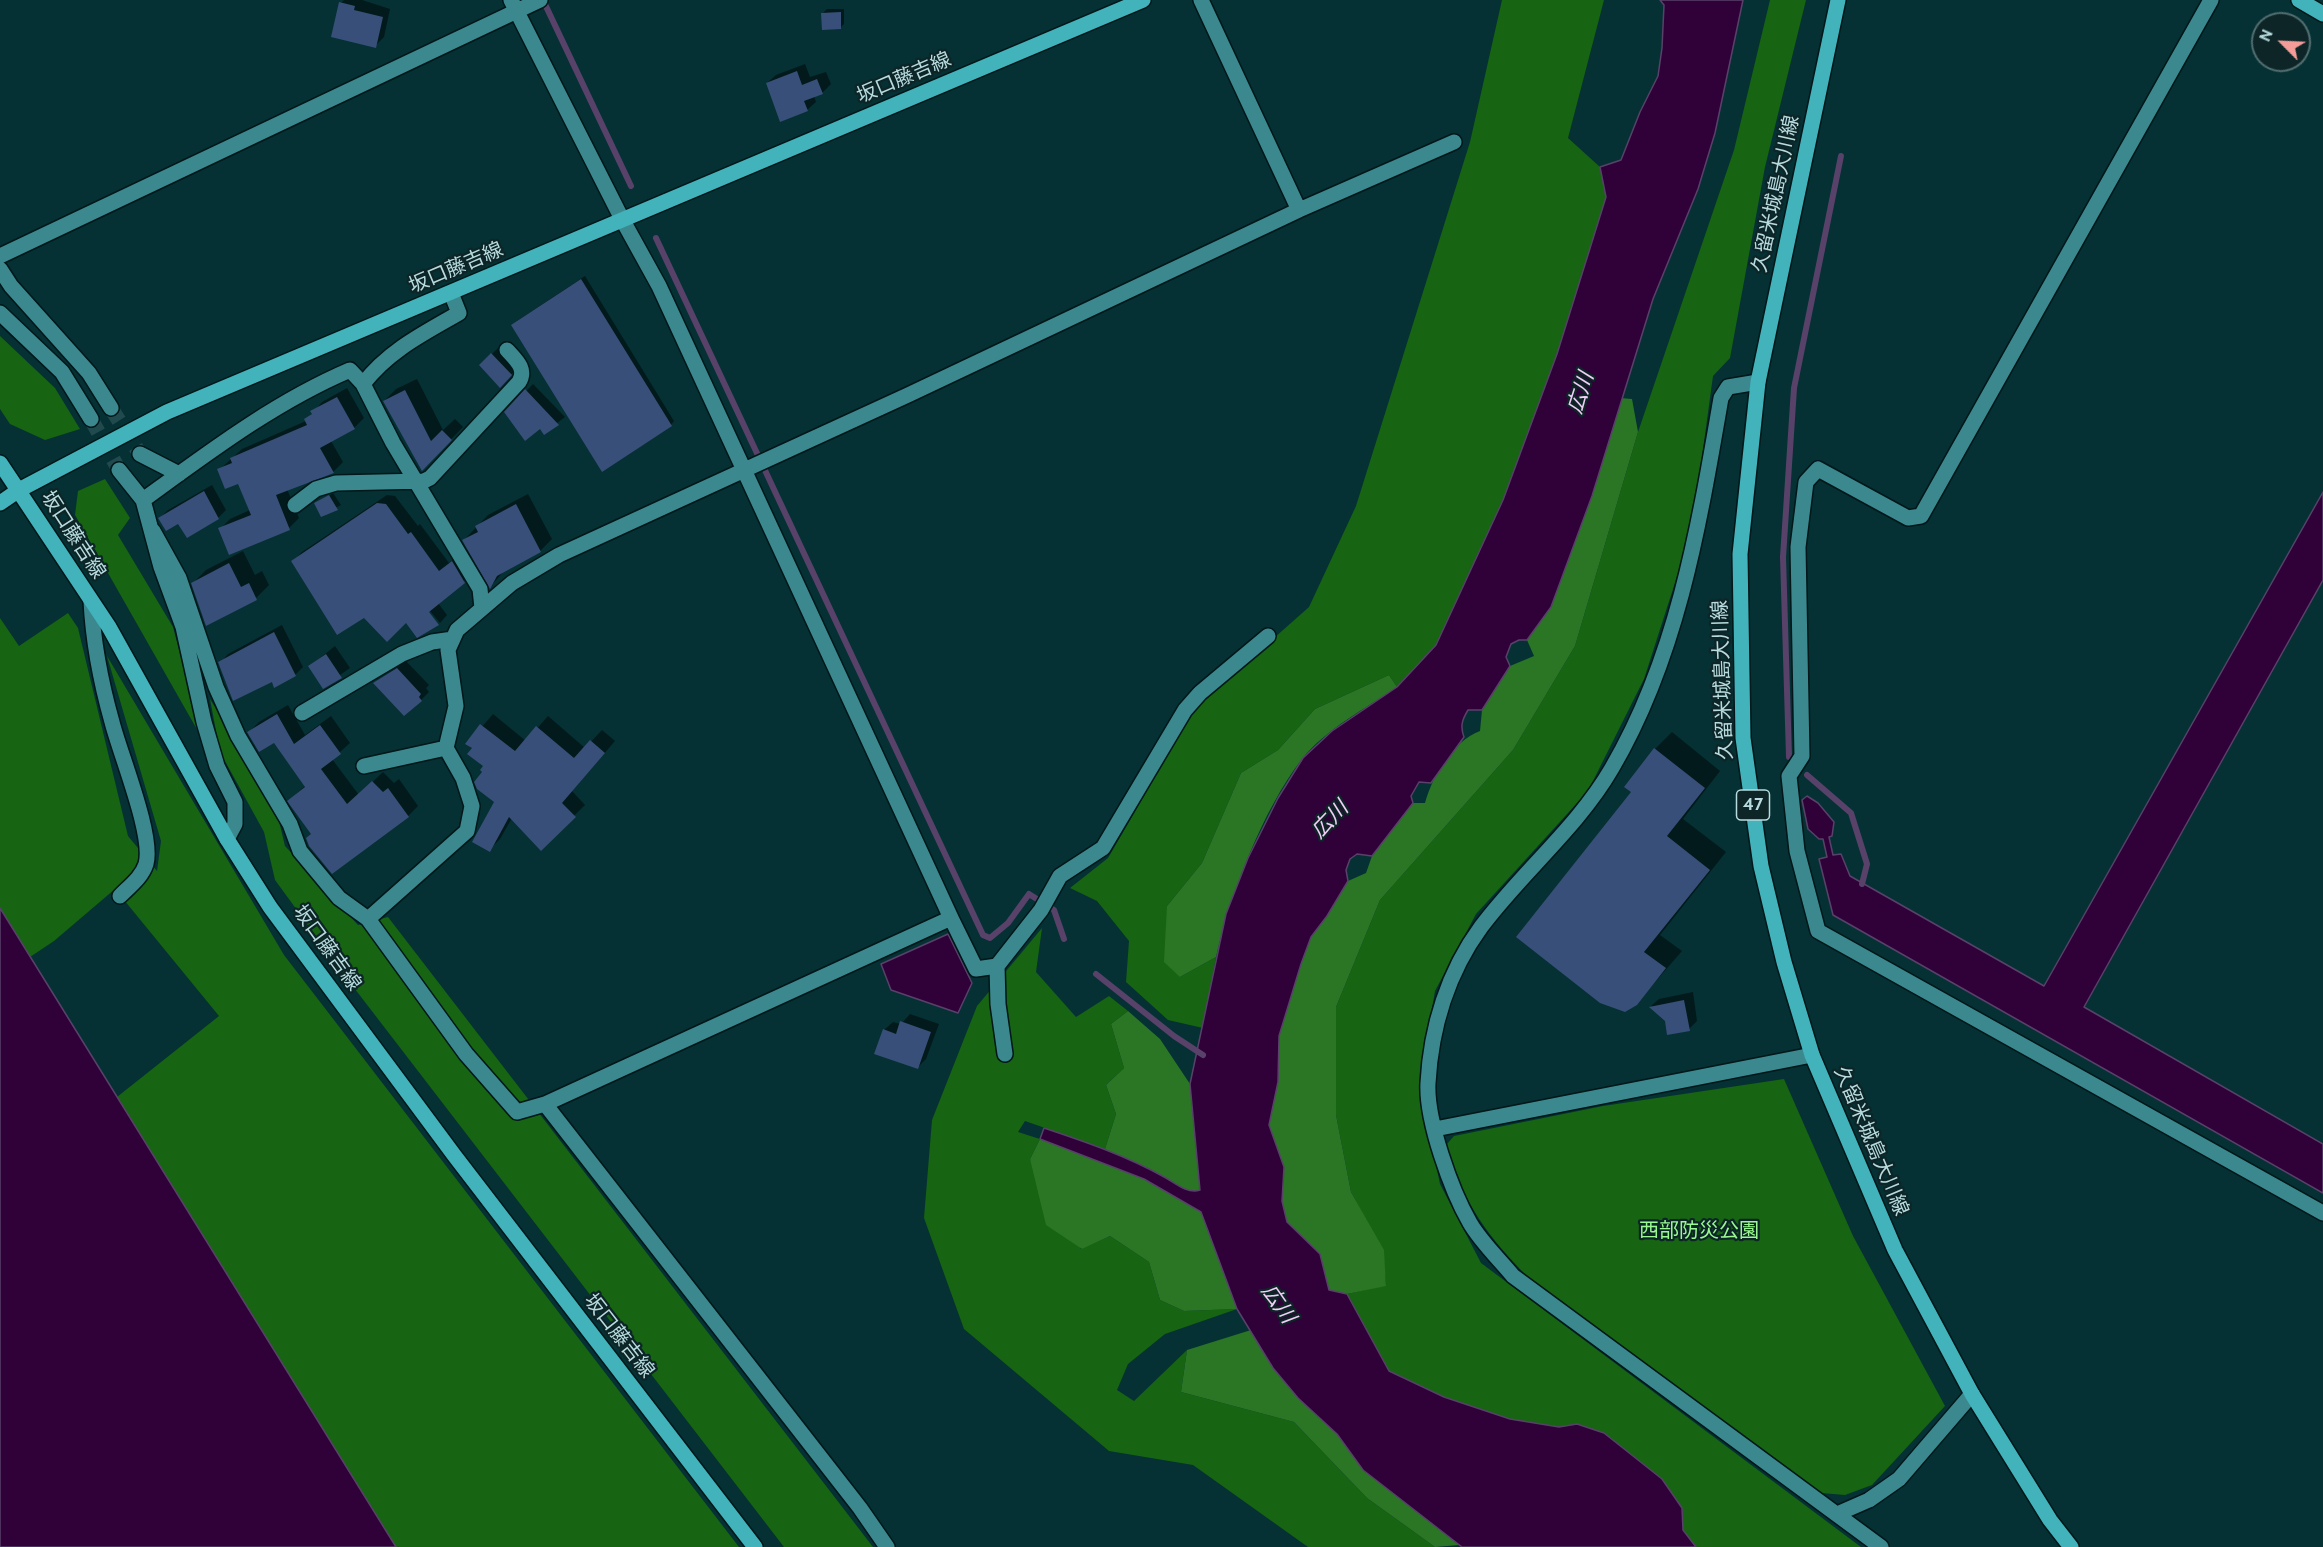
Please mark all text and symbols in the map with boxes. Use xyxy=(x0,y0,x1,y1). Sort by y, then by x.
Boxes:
north arrow xyxy=(2251,12,2311,72)
text: N xyxy=(2255,26,2277,44)
street label: 坂口藤吉線 xyxy=(853,47,955,109)
street label: 久留米城島大川線 xyxy=(1748,113,1804,275)
street label: 坂口藤吉線 xyxy=(405,237,507,299)
water label: 広川 xyxy=(1563,369,1599,417)
street label: 坂口藤吉線 xyxy=(36,487,110,583)
street label: 久留米城島大川線 xyxy=(1708,600,1738,760)
road number: 47 xyxy=(1736,790,1770,820)
water label: 広川 xyxy=(1306,796,1354,844)
street label: 坂口藤吉線 xyxy=(288,900,366,996)
street label: 久留米城島大川線 xyxy=(1829,1063,1913,1219)
park label: 西部防災公園 xyxy=(1639,1219,1759,1243)
water label: 広川 xyxy=(1256,1280,1300,1328)
street label: 坂口藤吉線 xyxy=(579,1289,659,1383)

